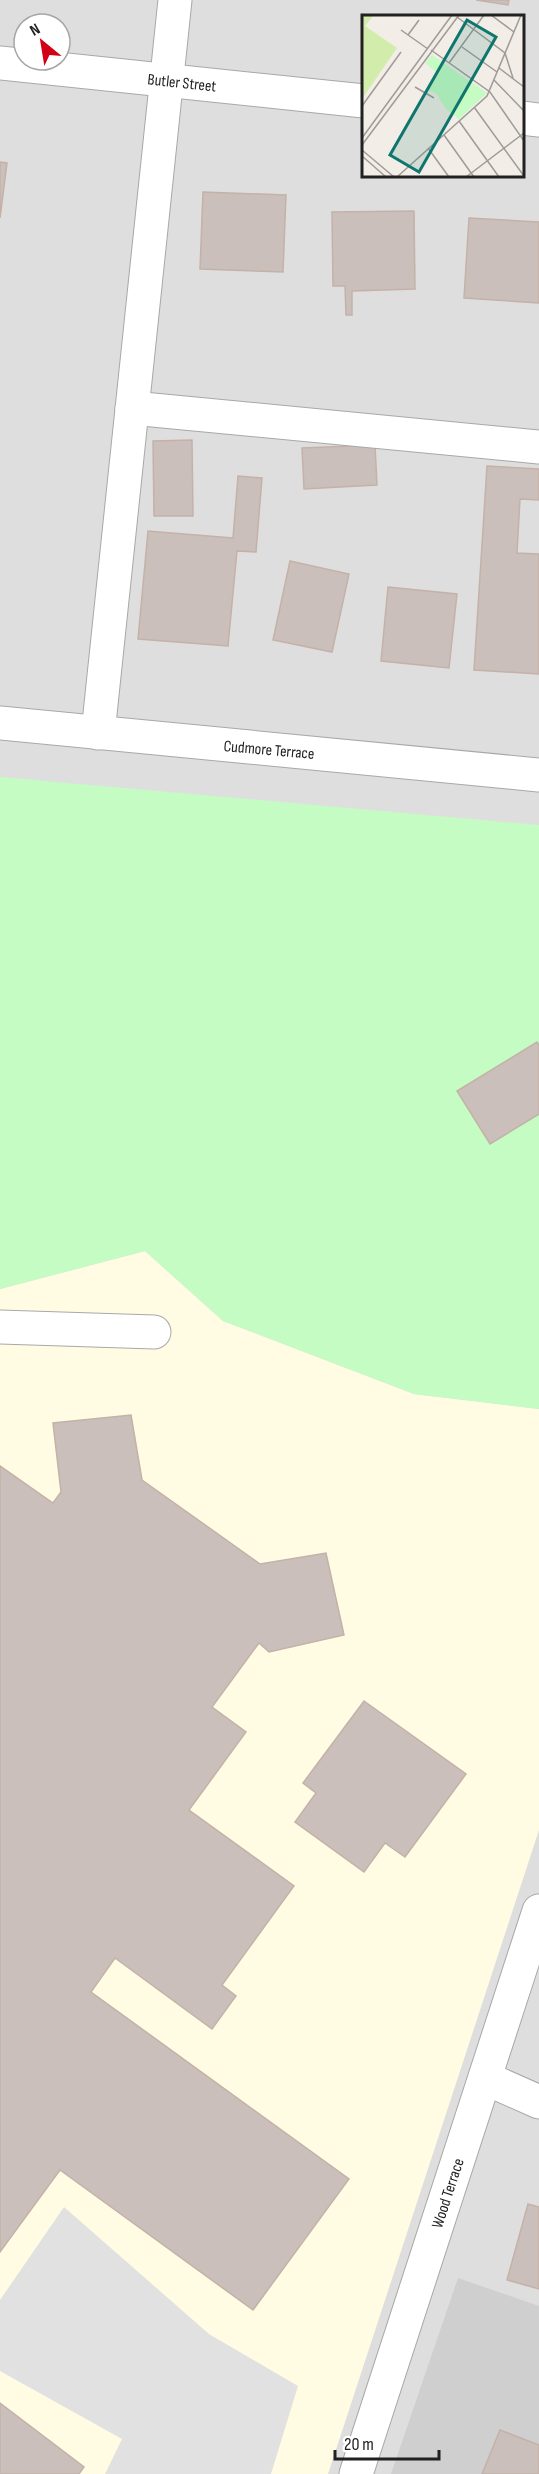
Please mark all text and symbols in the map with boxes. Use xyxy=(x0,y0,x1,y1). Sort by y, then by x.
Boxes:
north arrow xyxy=(12,12,72,72)
inset map xyxy=(362,15,524,177)
text: N xyxy=(27,20,44,41)
street label: Butler Street xyxy=(147,70,217,97)
street label: Cudmore Terrace xyxy=(223,737,315,764)
street label: Wood Terrace xyxy=(428,2156,469,2231)
scale bar xyxy=(335,2423,438,2461)
text: 20 m xyxy=(344,2434,374,2455)

